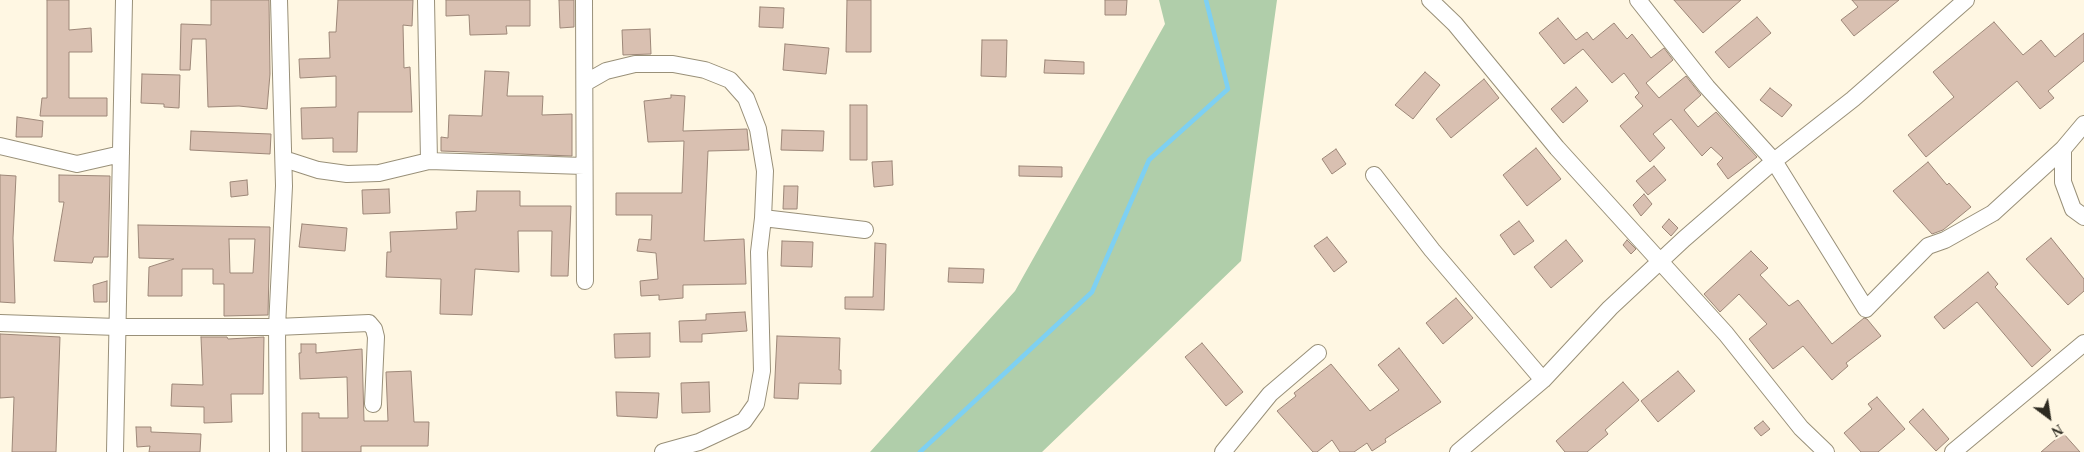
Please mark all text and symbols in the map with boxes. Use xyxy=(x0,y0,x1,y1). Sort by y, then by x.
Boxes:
north arrow xyxy=(2024,392,2074,442)
text: N xyxy=(2049,421,2065,439)

